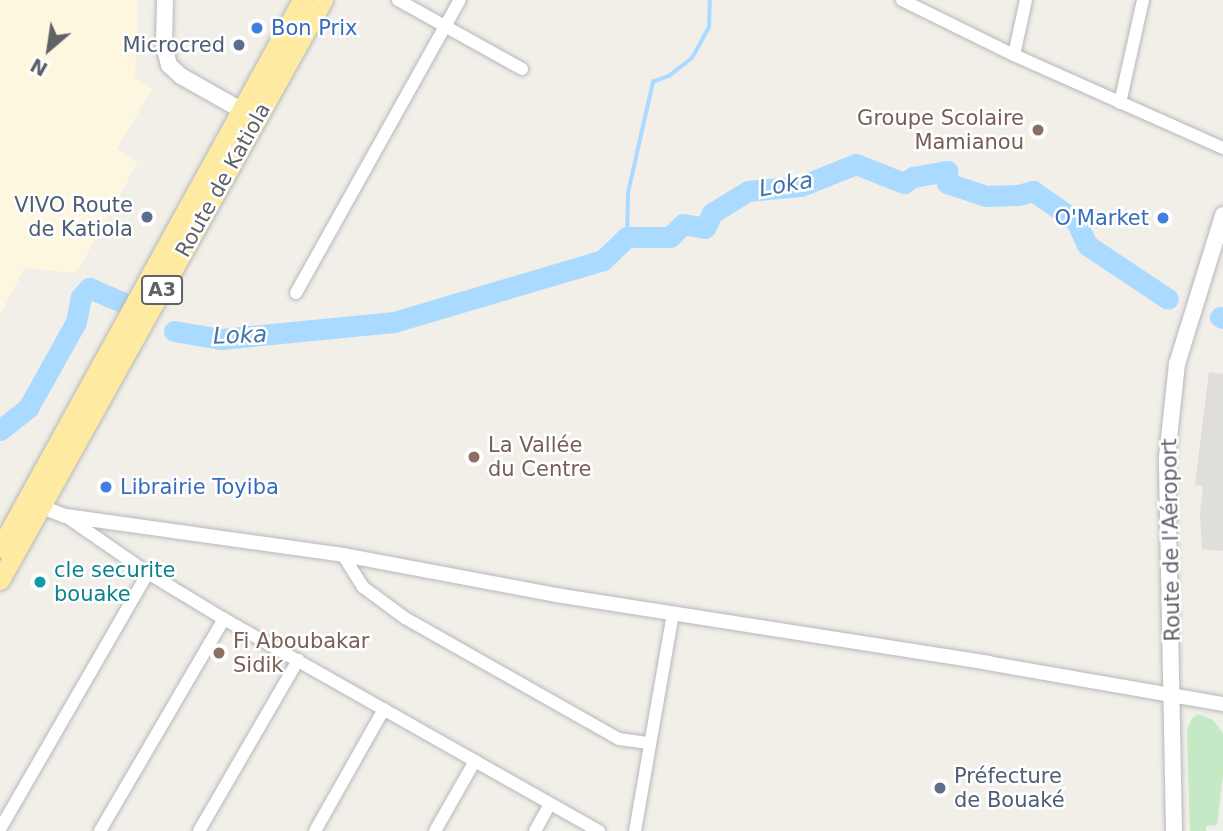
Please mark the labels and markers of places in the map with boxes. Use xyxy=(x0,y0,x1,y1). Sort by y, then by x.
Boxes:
place label: Bon Prix xyxy=(271,15,357,41)
marker: Bon Prix xyxy=(249,20,265,36)
place label: Microcred xyxy=(123,32,225,58)
marker: Microcred xyxy=(231,37,247,53)
place label: Groupe Scolaire Mamianou xyxy=(857,105,1024,155)
marker: Groupe Scolaire Mamianou xyxy=(1030,122,1046,138)
place label: VIVO Route de Katiola xyxy=(14,192,133,242)
place label: O'Market xyxy=(1055,205,1149,231)
marker: VIVO Route de Katiola xyxy=(139,209,155,225)
marker: O'Market xyxy=(1155,210,1171,226)
place label: La Vallée du Centre xyxy=(488,432,592,482)
marker: La Vallée du Centre xyxy=(466,449,482,465)
place label: Librairie Toyiba xyxy=(120,474,279,500)
marker: Librairie Toyiba xyxy=(98,479,114,495)
place label: cle securite bouake xyxy=(54,557,175,607)
marker: cle securite bouake xyxy=(32,574,48,590)
place label: Fi Aboubakar Sidik xyxy=(233,628,369,678)
marker: Fi Aboubakar Sidik xyxy=(211,645,227,661)
place label: Préfecture de Bouaké xyxy=(954,763,1065,813)
marker: Préfecture de Bouaké xyxy=(932,780,948,796)

